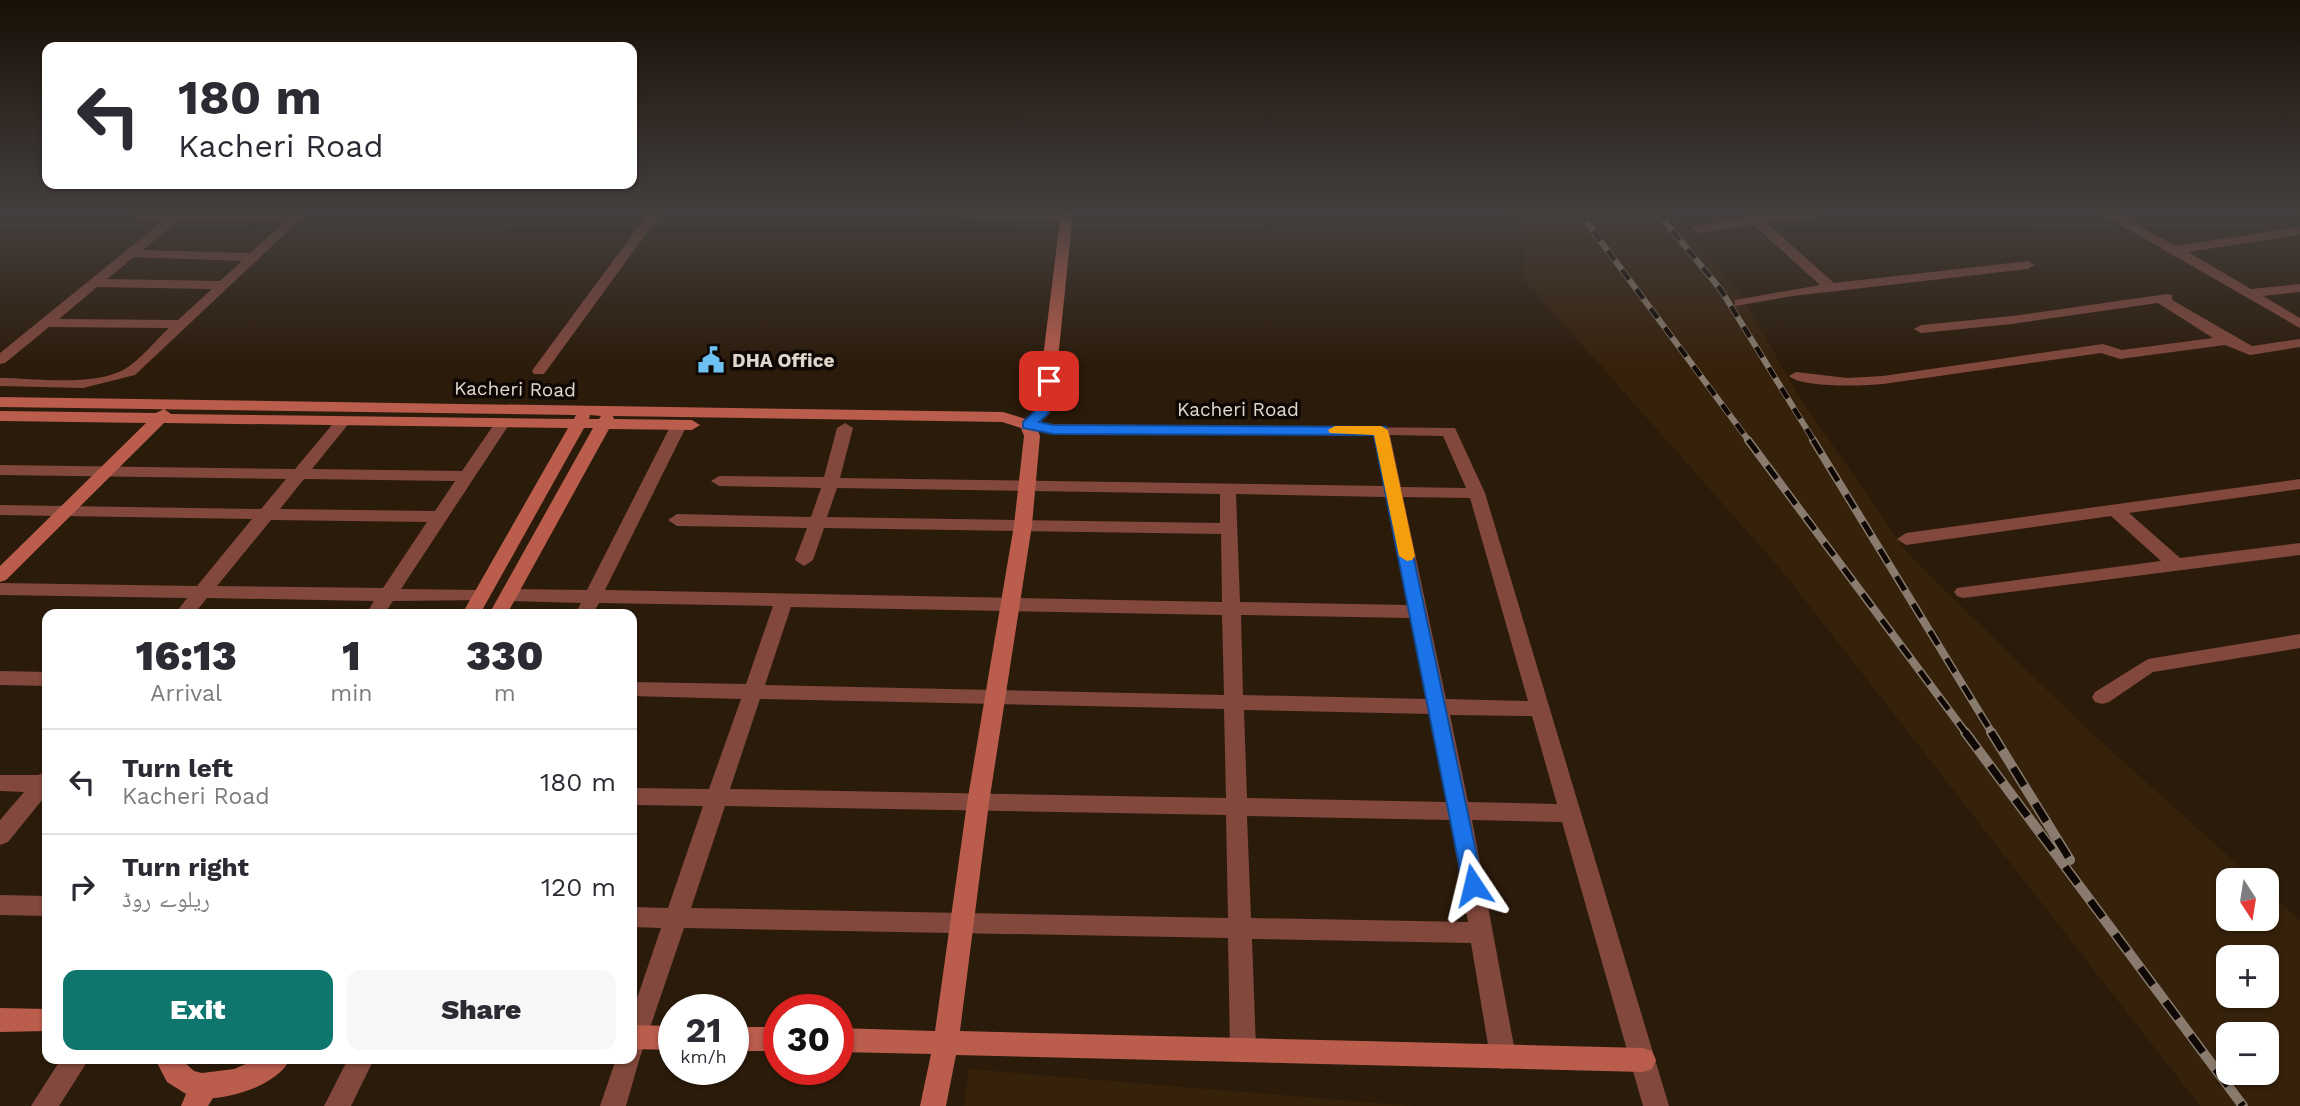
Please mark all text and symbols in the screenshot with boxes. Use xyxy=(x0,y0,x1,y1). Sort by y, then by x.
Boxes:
text: 180 m xyxy=(178,68,322,126)
icon: left xyxy=(63,70,154,161)
text: Kacheri Road xyxy=(178,127,383,165)
public building icon: DHA Office xyxy=(696,345,726,375)
place label: DHA Office xyxy=(732,349,834,372)
pin xyxy=(1019,351,1079,411)
icon: arrive xyxy=(1030,362,1068,400)
street label: Kacheri Road xyxy=(454,376,576,402)
street label: Kacheri Road xyxy=(1177,398,1299,421)
text: 16:13 xyxy=(135,631,237,680)
text: 1 xyxy=(342,631,361,680)
text: 330 xyxy=(466,631,544,680)
text: Arrival xyxy=(150,680,222,707)
text: min xyxy=(330,680,373,707)
text: m xyxy=(494,680,516,707)
text: Turn left xyxy=(122,753,233,783)
icon: left xyxy=(63,763,101,801)
text: 180 m xyxy=(540,767,616,797)
text: Kacheri Road xyxy=(122,783,270,810)
position arrow xyxy=(1436,848,1510,922)
text: Turn right xyxy=(122,852,249,882)
icon: right xyxy=(63,868,101,906)
north arrow xyxy=(2216,868,2278,931)
map controls xyxy=(2216,868,2279,1085)
text: 120 m xyxy=(541,872,616,902)
text: ریلوے روڈ xyxy=(122,886,210,913)
button: + xyxy=(2216,945,2279,1008)
button: Exit xyxy=(63,970,333,1050)
button: Share xyxy=(347,970,616,1050)
speed limit sign: 30 xyxy=(763,994,854,1085)
text: 21 xyxy=(686,1009,721,1051)
button: − xyxy=(2216,1022,2279,1085)
text: km/h xyxy=(680,1046,727,1067)

